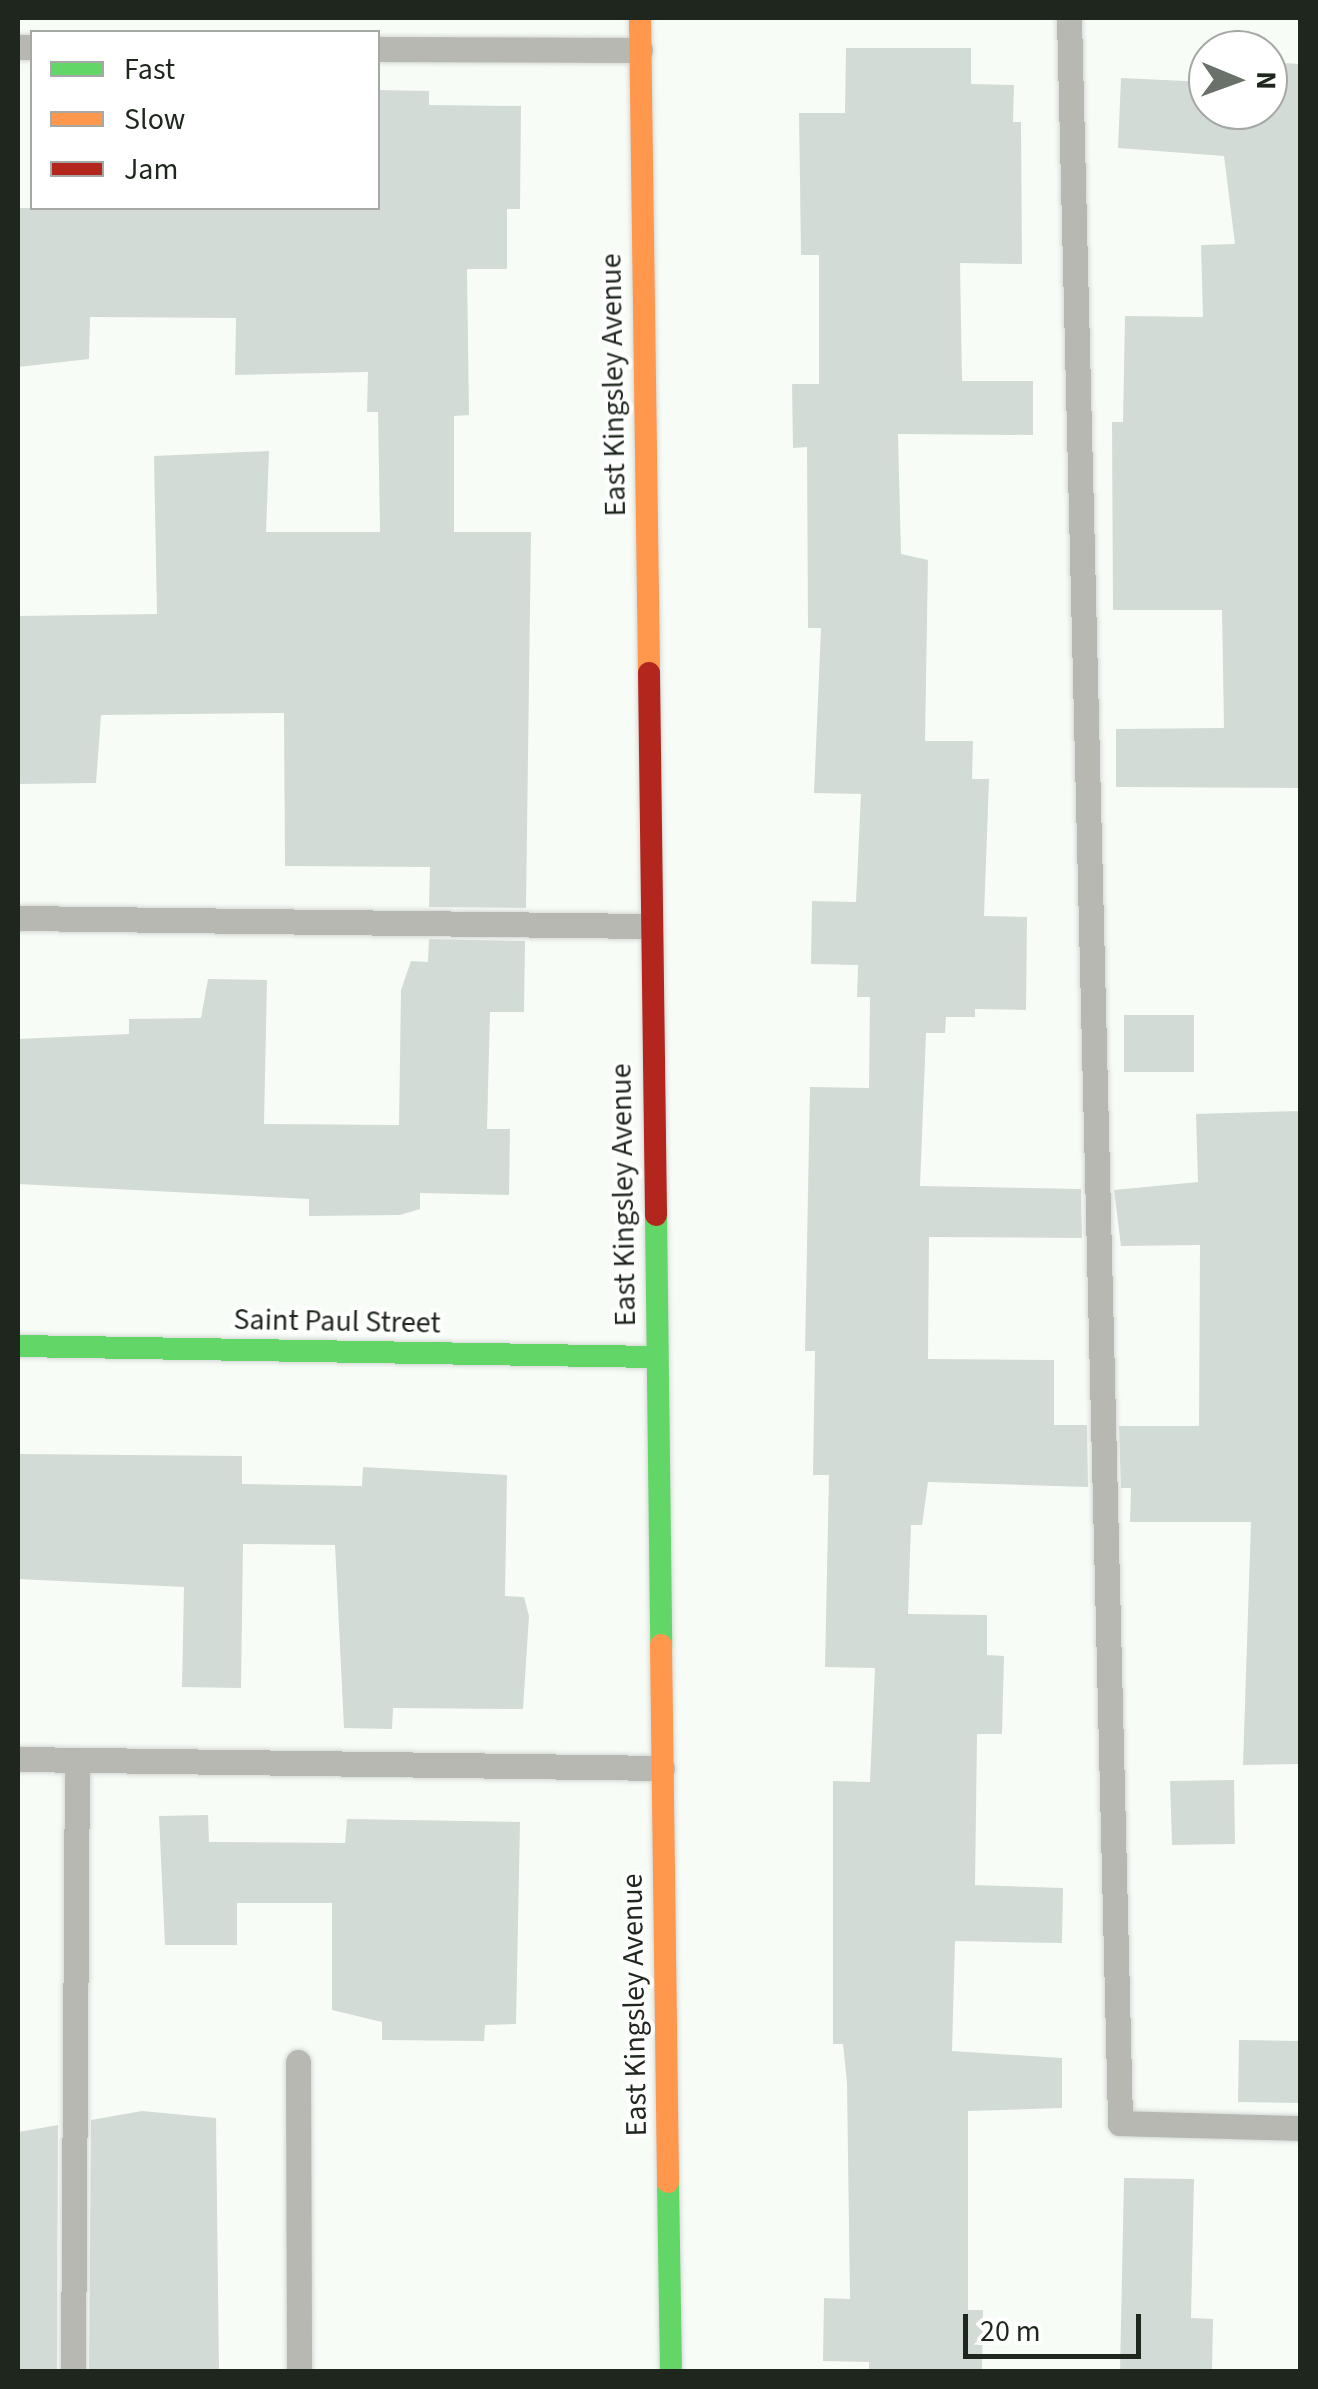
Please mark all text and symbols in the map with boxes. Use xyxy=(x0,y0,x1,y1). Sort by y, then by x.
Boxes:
legend xyxy=(30,30,380,210)
north arrow xyxy=(1188,30,1288,130)
text: Fast xyxy=(124,48,175,91)
text: N xyxy=(1246,71,1286,90)
text: Slow xyxy=(124,98,185,141)
text: Jam xyxy=(124,148,178,191)
street label: East Kingsley Avenue xyxy=(594,253,634,517)
street label: East Kingsley Avenue xyxy=(604,1063,644,1327)
street label: Saint Paul Street xyxy=(233,1302,441,1342)
street label: East Kingsley Avenue xyxy=(615,1873,655,2137)
scale bar xyxy=(968,2294,1146,2356)
text: 20 m xyxy=(980,2310,1041,2353)

